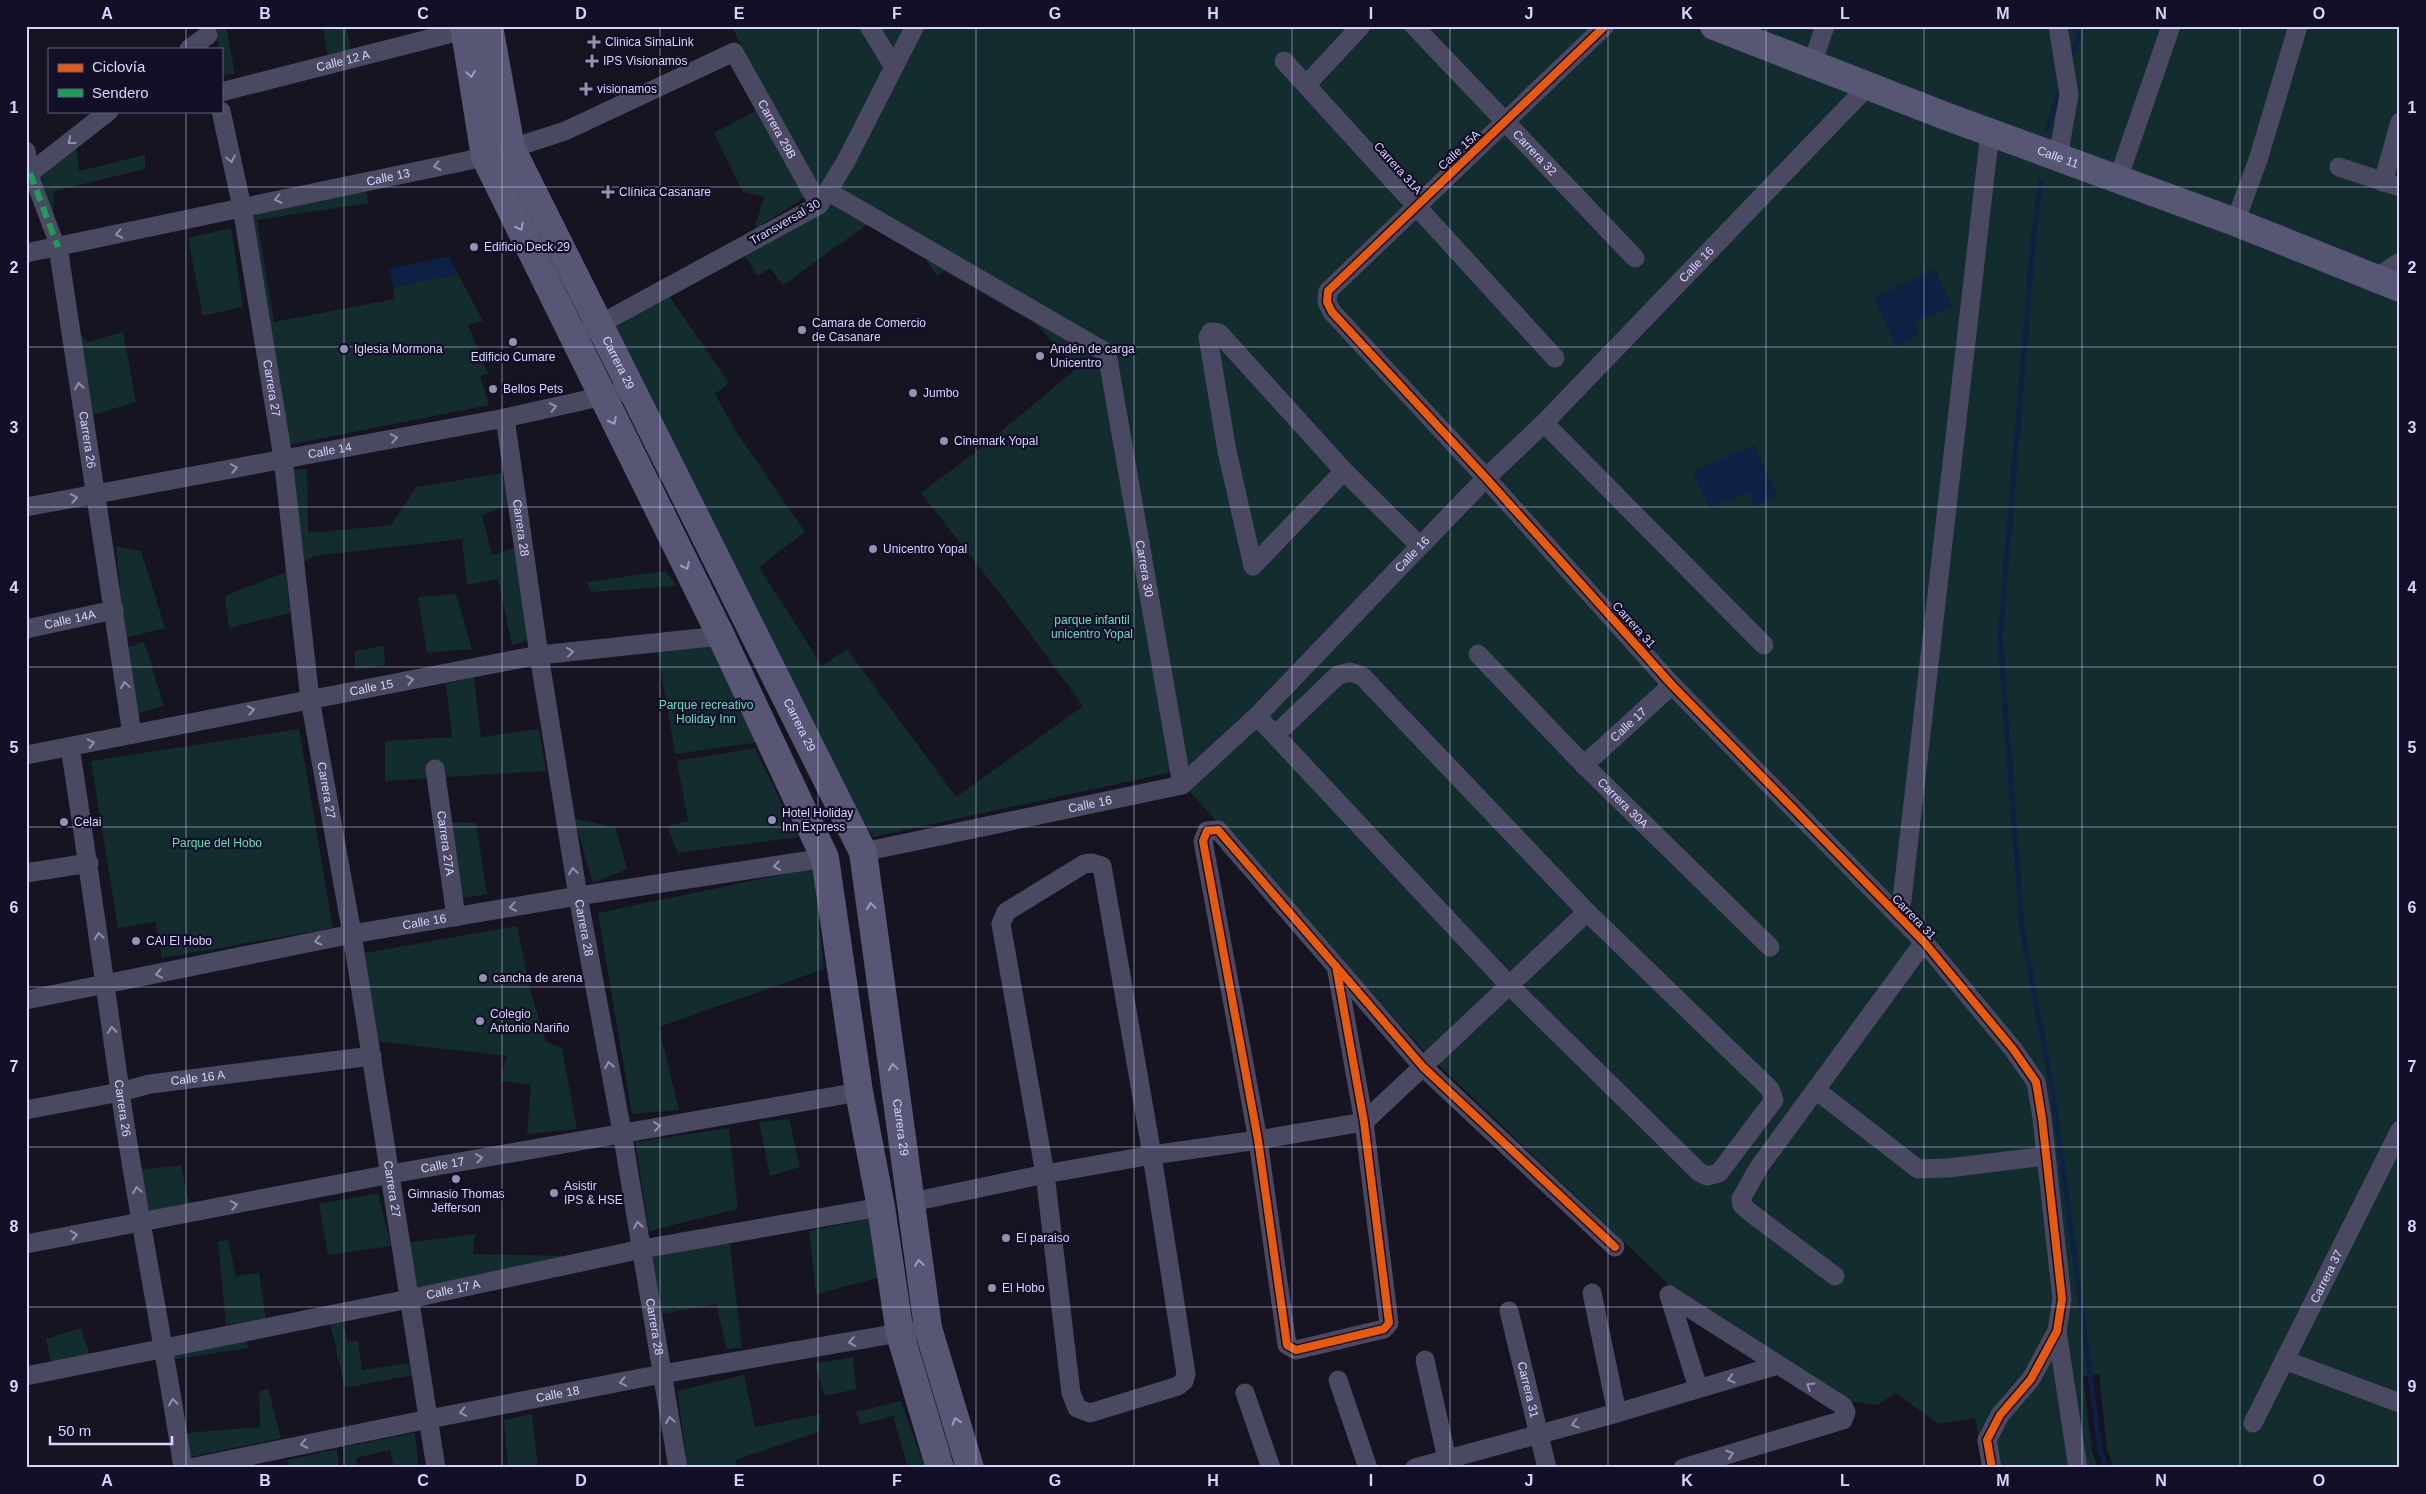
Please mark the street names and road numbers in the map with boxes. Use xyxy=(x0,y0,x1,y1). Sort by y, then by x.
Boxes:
street label: Calle 12 A xyxy=(315,47,371,74)
street label: Carrera 29B xyxy=(755,97,799,161)
street label: Calle 15A xyxy=(1435,127,1483,173)
street label: Carrera 32 xyxy=(1510,127,1560,179)
street label: Carrera 31A xyxy=(1371,139,1425,197)
street label: Calle 11 xyxy=(2035,143,2081,171)
street label: Calle 13 xyxy=(365,166,411,189)
street label: Transversal 30 xyxy=(747,196,823,248)
street label: Calle 16 xyxy=(1676,243,1717,285)
street label: Carrera 29 xyxy=(599,334,638,392)
street label: Carrera 27 xyxy=(260,359,283,418)
street label: Carrera 26 xyxy=(76,410,99,470)
street label: Calle 14 xyxy=(307,440,353,461)
street label: Carrera 28 xyxy=(510,498,532,558)
street label: Calle 16 xyxy=(1392,533,1433,575)
street label: Carrera 30 xyxy=(1133,539,1156,598)
street label: Carrera 31 xyxy=(1610,599,1659,651)
street label: Calle 14A xyxy=(43,607,97,632)
street label: Calle 15 xyxy=(349,677,395,699)
street label: Carrera 29 xyxy=(780,696,819,754)
street label: Calle 17 xyxy=(1607,704,1650,745)
street label: Carrera 27 xyxy=(314,761,338,820)
street label: Carrera 30A xyxy=(1595,775,1651,831)
street label: Calle 16 xyxy=(1067,793,1113,816)
street label: Carrera 27A xyxy=(434,810,457,877)
street label: Carrera 31 xyxy=(1889,892,1939,943)
street label: Carrera 28 xyxy=(572,898,596,958)
street label: Calle 16 xyxy=(401,911,448,932)
street label: Calle 16 A xyxy=(170,1068,226,1088)
street label: Carrera 26 xyxy=(111,1079,134,1138)
street label: Carrera 29 xyxy=(890,1098,911,1157)
street label: Calle 17 xyxy=(420,1154,466,1176)
street label: Carrera 27 xyxy=(381,1160,404,1219)
street label: Carrera 37 xyxy=(2307,1247,2346,1305)
street label: Calle 17 A xyxy=(425,1277,482,1302)
street label: Carrera 28 xyxy=(643,1297,666,1356)
street label: Carrera 31 xyxy=(1514,1360,1542,1420)
street label: Calle 18 xyxy=(535,1383,581,1405)

